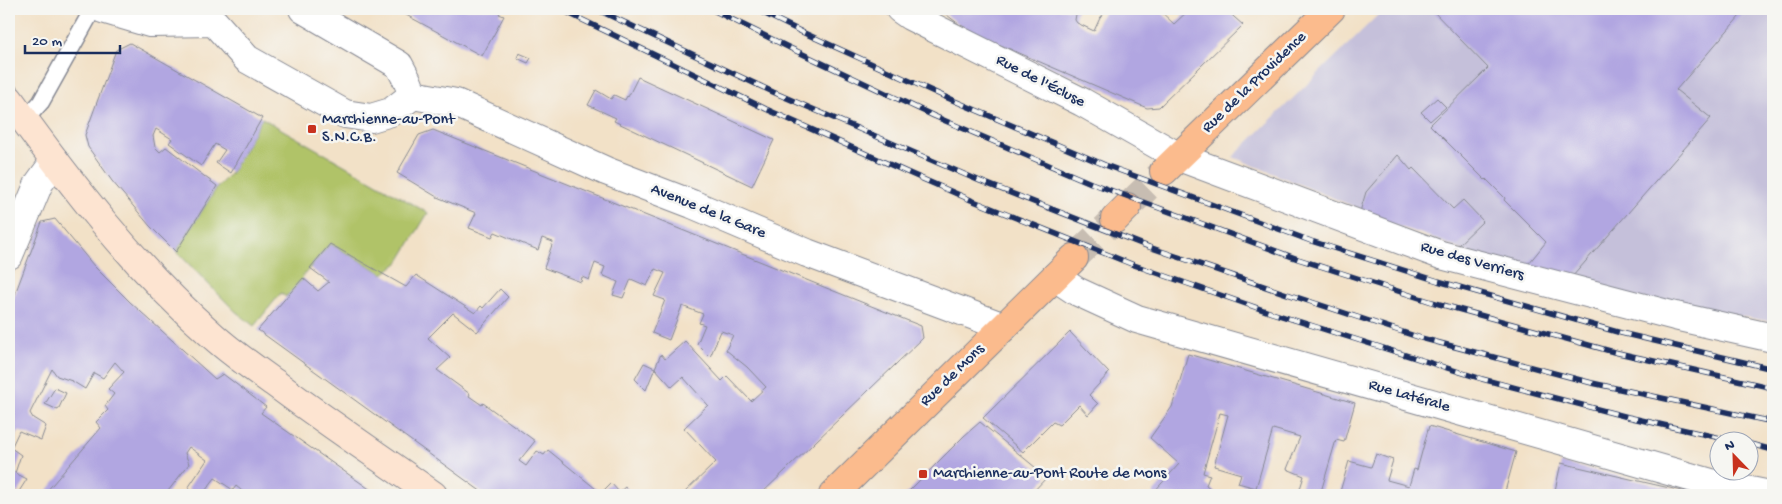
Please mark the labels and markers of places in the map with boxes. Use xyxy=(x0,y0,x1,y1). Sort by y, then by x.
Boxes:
place label: Marchienne-au-Pont S.N.C.B. xyxy=(322,111,456,148)
marker: Marchienne-au-Pont S.N.C.B. xyxy=(306,123,318,135)
place label: Marchienne-au-Pont Route de Mons xyxy=(933,465,1168,484)
marker: Marchienne-au-Pont Route de Mons xyxy=(917,468,929,480)

